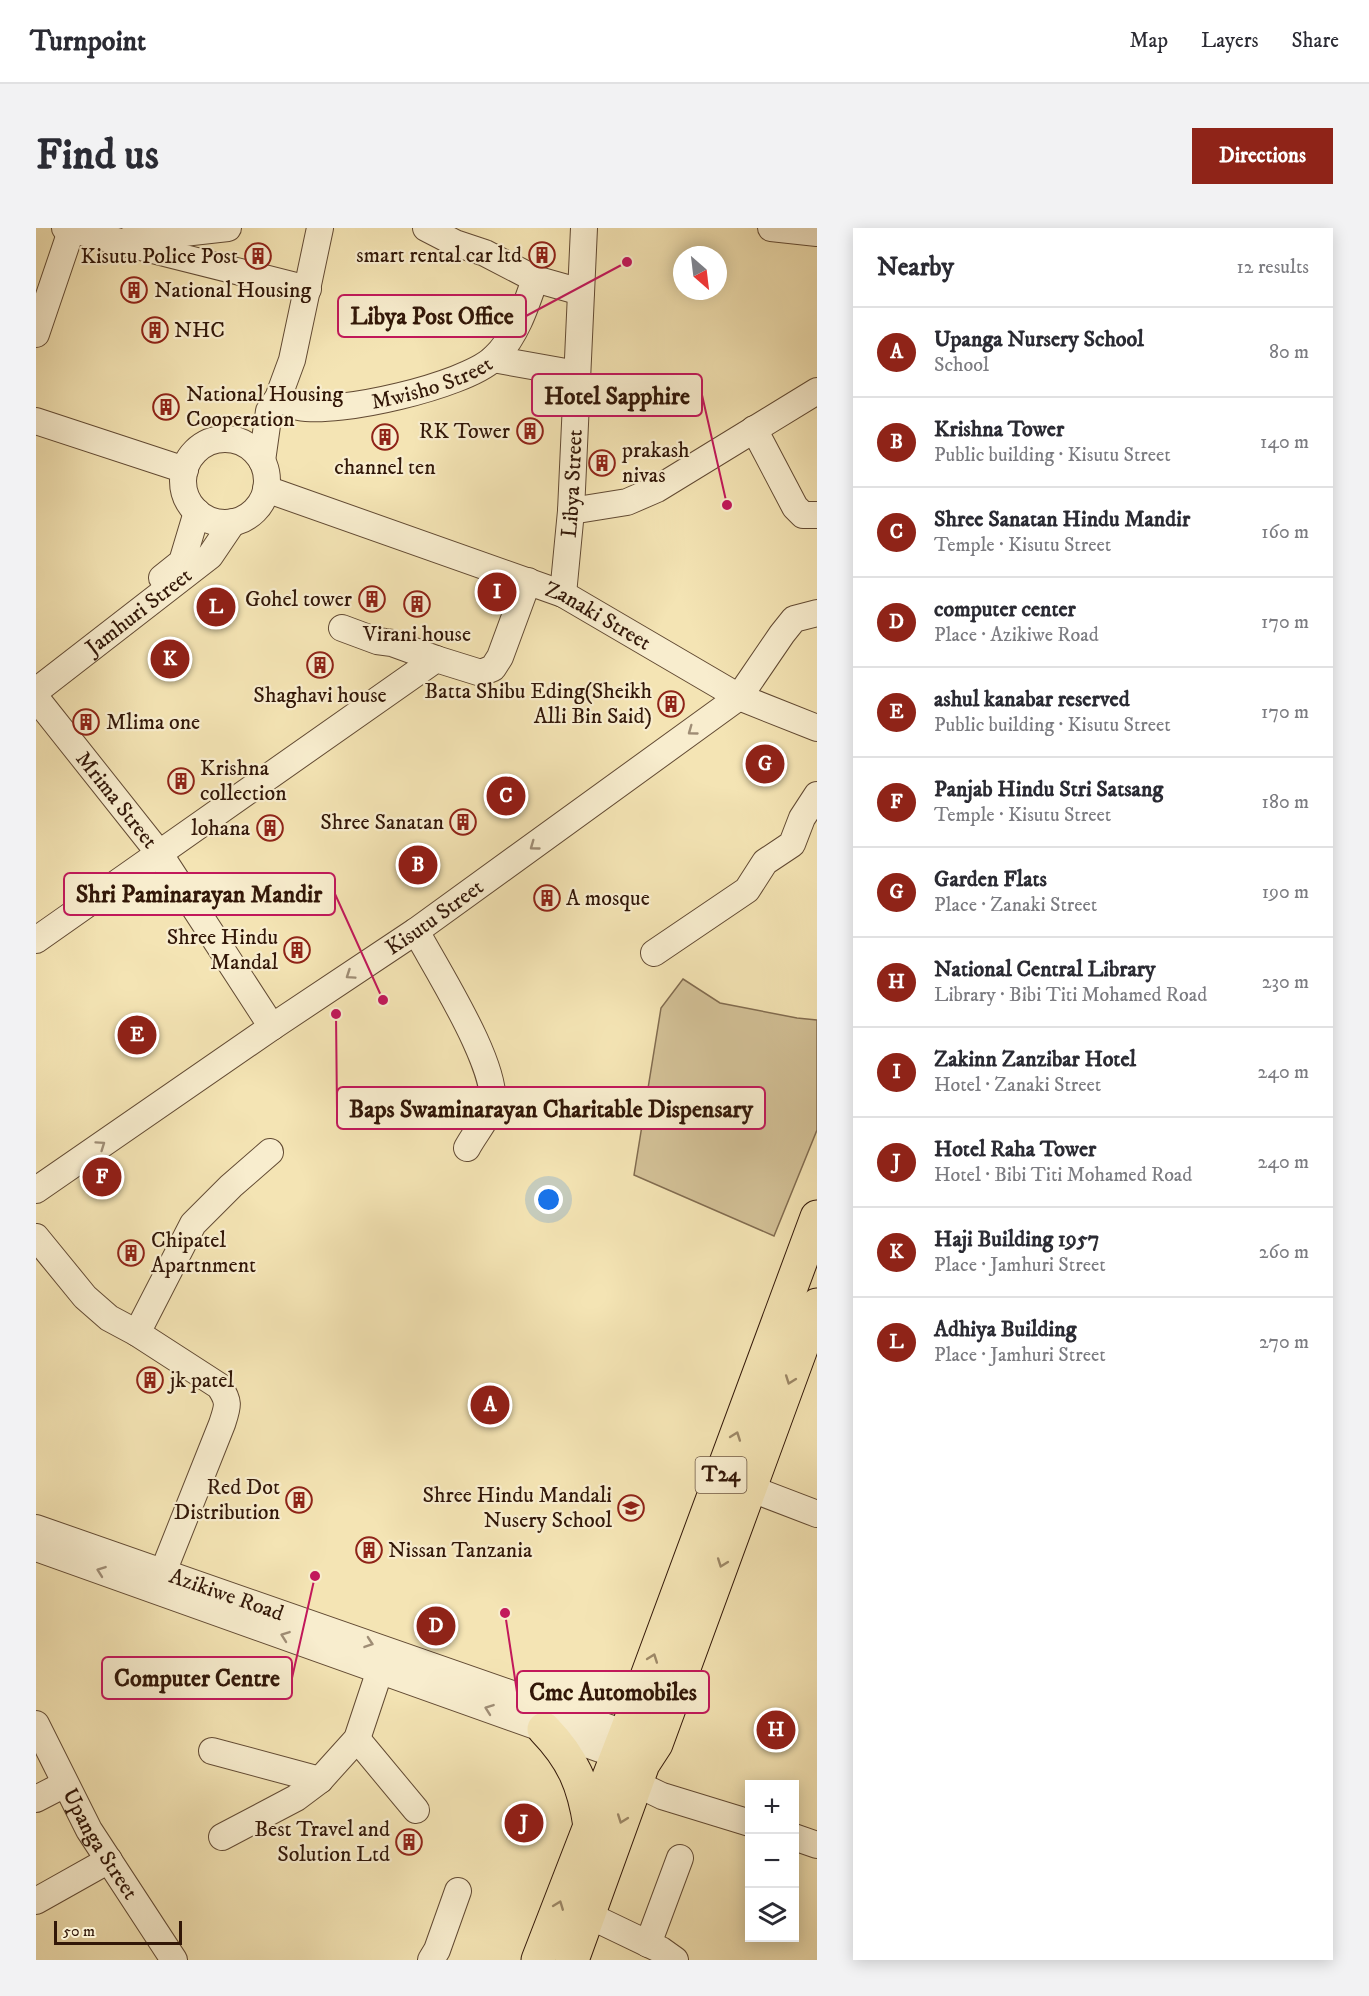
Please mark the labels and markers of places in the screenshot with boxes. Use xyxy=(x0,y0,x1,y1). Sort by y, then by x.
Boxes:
building icon: smart rental car ltd xyxy=(527,240,557,270)
building icon: Kisutu Police Post xyxy=(243,241,273,271)
place label: smart rental car ltd xyxy=(356,242,522,269)
place label: Kisutu Police Post xyxy=(80,243,238,270)
building icon: National Housing xyxy=(119,275,149,305)
place label: National Housing xyxy=(154,277,311,304)
callout: Libya Post Office xyxy=(338,295,526,337)
building icon: NHC xyxy=(140,315,170,345)
place label: NHC xyxy=(174,317,225,344)
callout: Hotel Sapphire xyxy=(532,374,702,416)
place label: National Housing Cooperation xyxy=(186,381,343,433)
building icon: National Housing Cooperation xyxy=(151,392,181,422)
building icon: RK Tower xyxy=(515,416,545,446)
place label: RK Tower xyxy=(419,418,511,445)
building icon: channel ten xyxy=(370,422,400,452)
place label: prakash nivas xyxy=(621,437,690,489)
building icon: prakash nivas xyxy=(587,448,617,478)
place label: channel ten xyxy=(334,454,436,481)
pin: I xyxy=(478,570,516,614)
pin: L xyxy=(196,584,236,629)
building icon: Gohel tower xyxy=(357,584,387,614)
place label: Gohel tower xyxy=(245,586,353,613)
building icon: Virani house xyxy=(402,589,432,619)
place label: Virani house xyxy=(362,621,471,648)
pin: K xyxy=(150,636,190,682)
building icon: Shaghavi house xyxy=(305,650,335,680)
place label: Batta Shibu Eding(Sheikh Alli Bin Said) xyxy=(424,678,652,730)
place label: Shaghavi house xyxy=(253,682,387,709)
building icon: Batta Shibu Eding(Sheikh Alli Bin Said) xyxy=(656,689,686,719)
building icon: Mlima one xyxy=(71,707,101,737)
place label: Mlima one xyxy=(106,709,200,736)
pin: G xyxy=(746,742,784,786)
place label: Krishna collection xyxy=(200,755,287,807)
building icon: Krishna collection xyxy=(166,766,196,796)
pin: C xyxy=(486,774,526,818)
building icon: Shree Sanatan xyxy=(448,807,478,837)
place label: Shree Sanatan xyxy=(320,809,444,836)
building icon: lohana xyxy=(255,813,285,843)
place label: lohana xyxy=(191,815,251,842)
pin: B xyxy=(398,842,437,888)
callout: Shri Paminarayan Mandir xyxy=(64,873,335,915)
building icon: A mosque xyxy=(532,883,562,913)
place label: A mosque xyxy=(566,885,650,912)
place label: Shree Hindu Mandal xyxy=(167,924,278,976)
building icon: Shree Hindu Mandal xyxy=(282,935,312,965)
pin: E xyxy=(118,1012,156,1058)
callout: Baps Swaminarayan Charitable Dispensary xyxy=(337,1087,765,1129)
pin: F xyxy=(82,1154,122,1200)
place label: Chipatel Apartnment xyxy=(151,1227,256,1279)
building icon: Chipatel Apartnment xyxy=(116,1238,146,1268)
building icon: jk patel xyxy=(135,1365,165,1395)
place label: jk patel xyxy=(167,1367,234,1394)
pin: A xyxy=(470,1382,510,1428)
place label: Red Dot Distribution xyxy=(174,1474,281,1526)
place label: Shree Hindu Mandali Nusery School xyxy=(422,1482,612,1534)
building icon: Red Dot Distribution xyxy=(284,1485,314,1515)
school or university icon: Shree Hindu Mandali Nusery School xyxy=(616,1493,646,1523)
building icon: Nissan Tanzania xyxy=(354,1535,384,1565)
place label: Nissan Tanzania xyxy=(388,1537,533,1564)
pin: D xyxy=(416,1604,456,1648)
callout: Computer Centre xyxy=(102,1657,292,1699)
callout: Cmc Automobiles xyxy=(517,1671,709,1713)
pin: H xyxy=(756,1708,796,1752)
pin: J xyxy=(504,1800,544,1846)
place label: Best Travel and Solution Ltd xyxy=(254,1816,390,1868)
building icon: Best Travel and Solution Ltd xyxy=(394,1827,424,1857)

